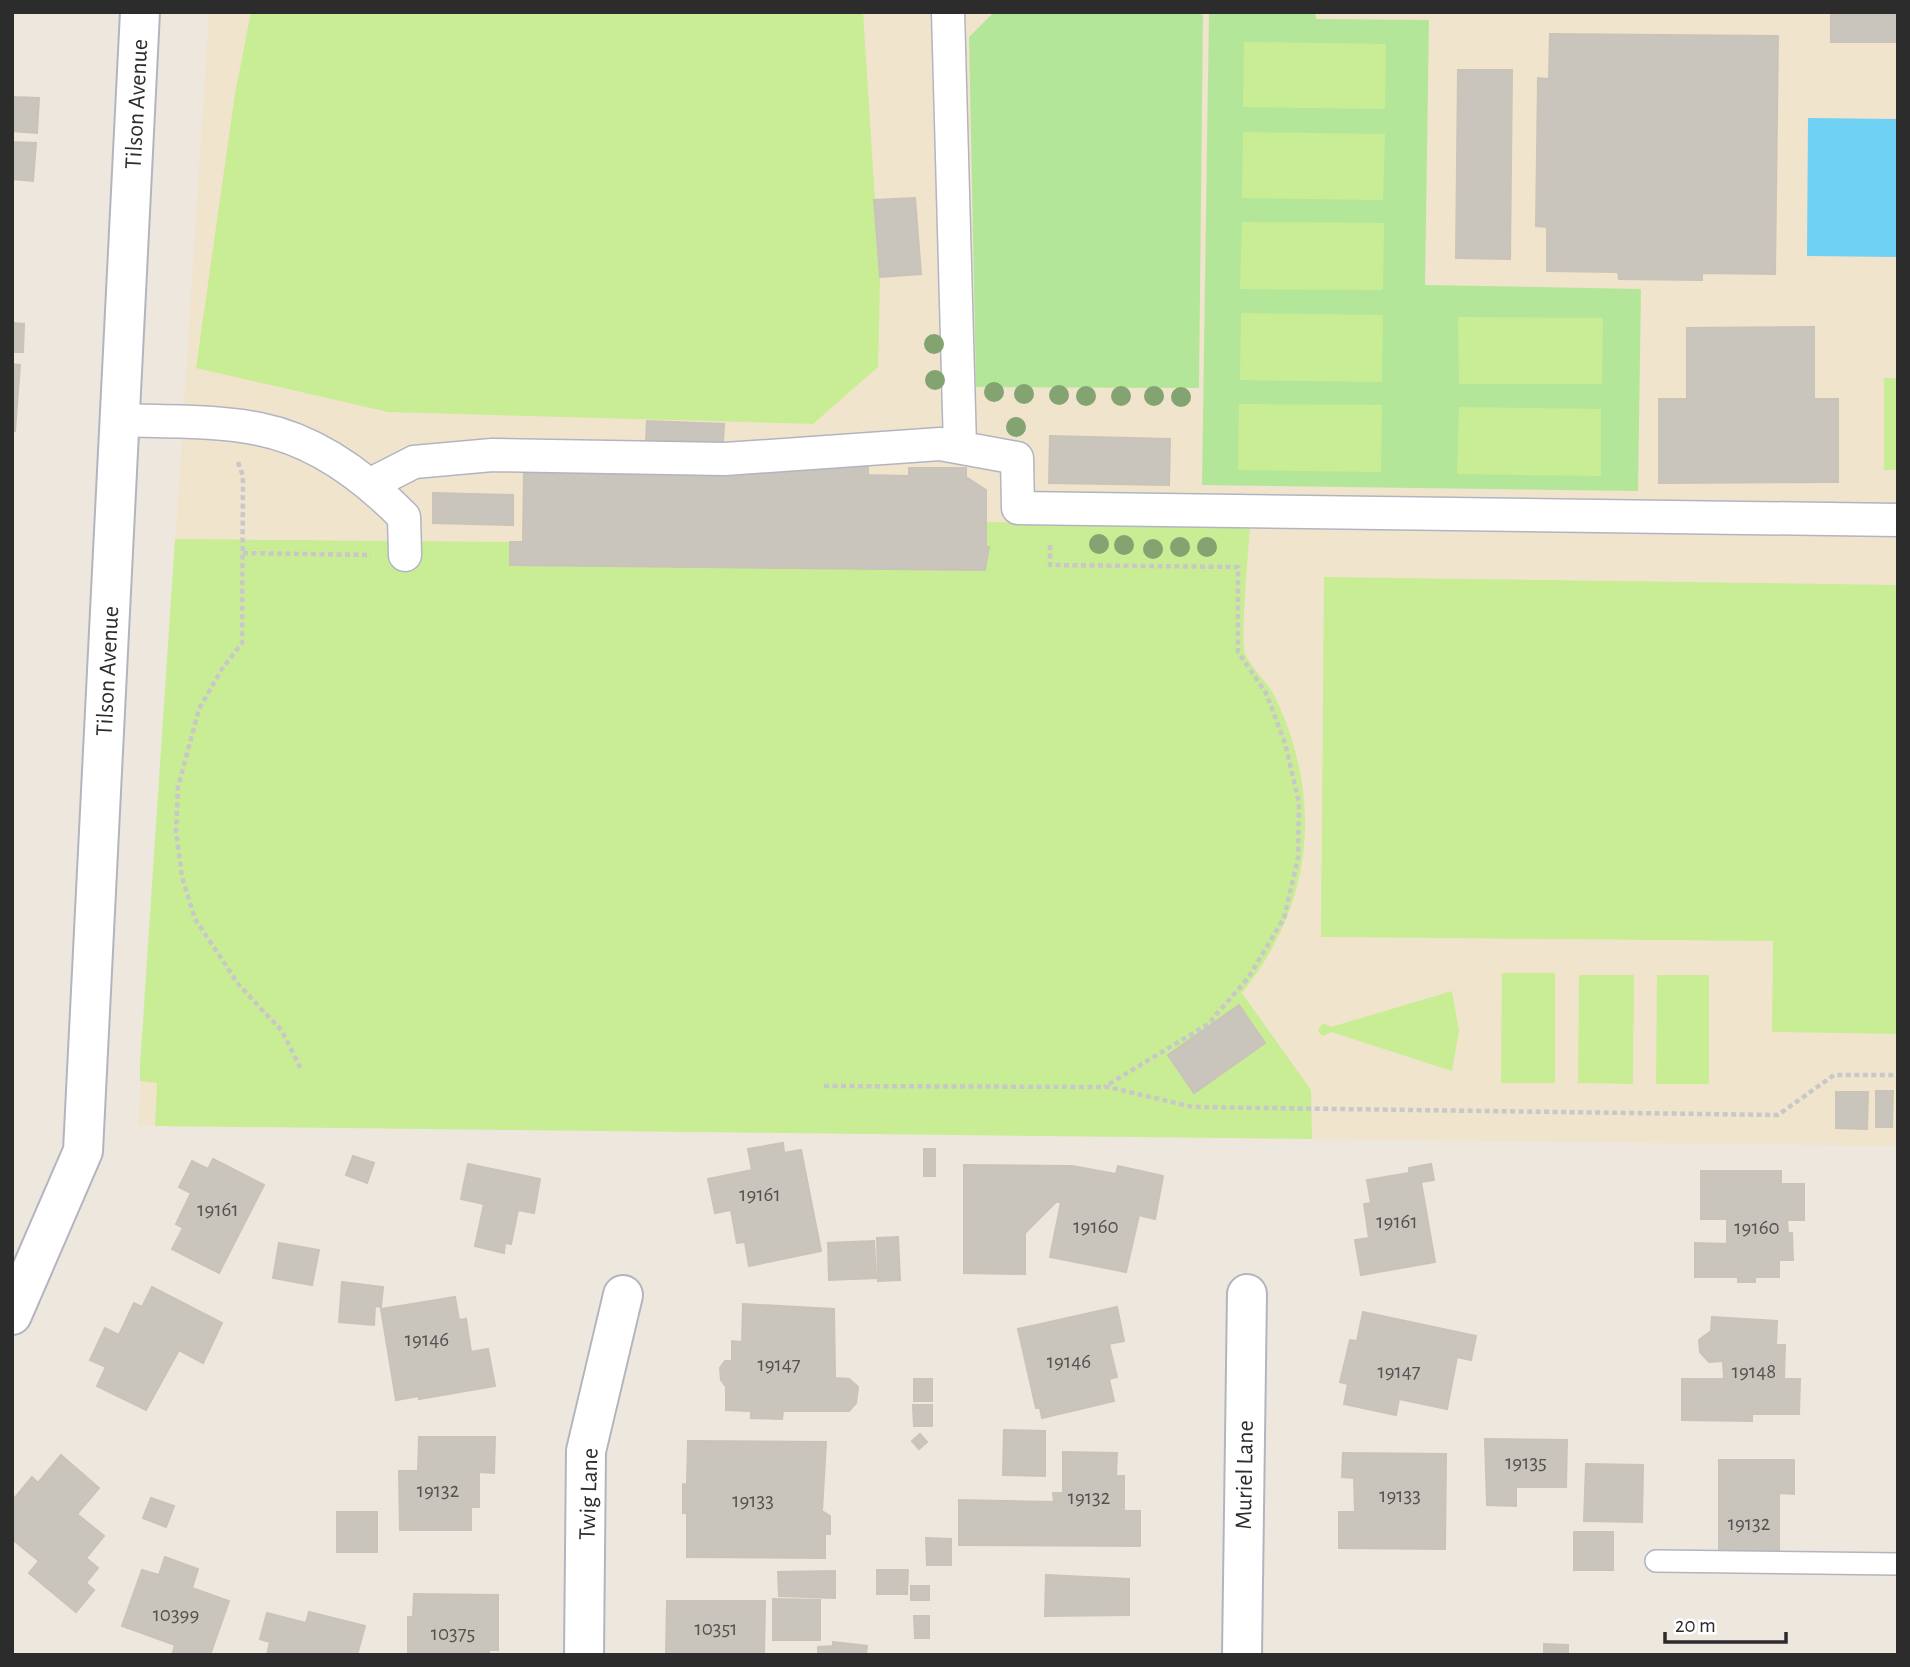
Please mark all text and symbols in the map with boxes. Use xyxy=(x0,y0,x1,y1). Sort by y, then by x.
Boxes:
street label: Tilson Avenue xyxy=(122,38,152,170)
street label: Tilson Avenue xyxy=(93,605,123,737)
house number: 19161 xyxy=(739,1184,781,1205)
house number: 19161 xyxy=(197,1199,239,1220)
house number: 19161 xyxy=(1376,1211,1418,1232)
house number: 19160 xyxy=(1073,1216,1119,1237)
house number: 19160 xyxy=(1734,1217,1780,1238)
house number: 19146 xyxy=(405,1329,449,1350)
house number: 19146 xyxy=(1047,1351,1091,1372)
house number: 19147 xyxy=(757,1354,801,1375)
house number: 19147 xyxy=(1377,1361,1421,1382)
house number: 19148 xyxy=(1732,1361,1776,1382)
street label: Muriel Lane xyxy=(1232,1420,1258,1530)
street label: Twig Lane xyxy=(575,1448,603,1540)
house number: 19135 xyxy=(1505,1452,1547,1473)
house number: 19132 xyxy=(417,1480,459,1501)
house number: 19133 xyxy=(1379,1485,1421,1506)
house number: 19132 xyxy=(1068,1487,1110,1508)
house number: 19133 xyxy=(732,1490,774,1511)
house number: 19132 xyxy=(1728,1513,1770,1534)
scale bar xyxy=(1665,1600,1786,1644)
house number: 10399 xyxy=(153,1604,199,1625)
text: 20 m xyxy=(1675,1615,1716,1636)
house number: 10351 xyxy=(695,1618,737,1639)
house number: 10375 xyxy=(431,1623,475,1644)

